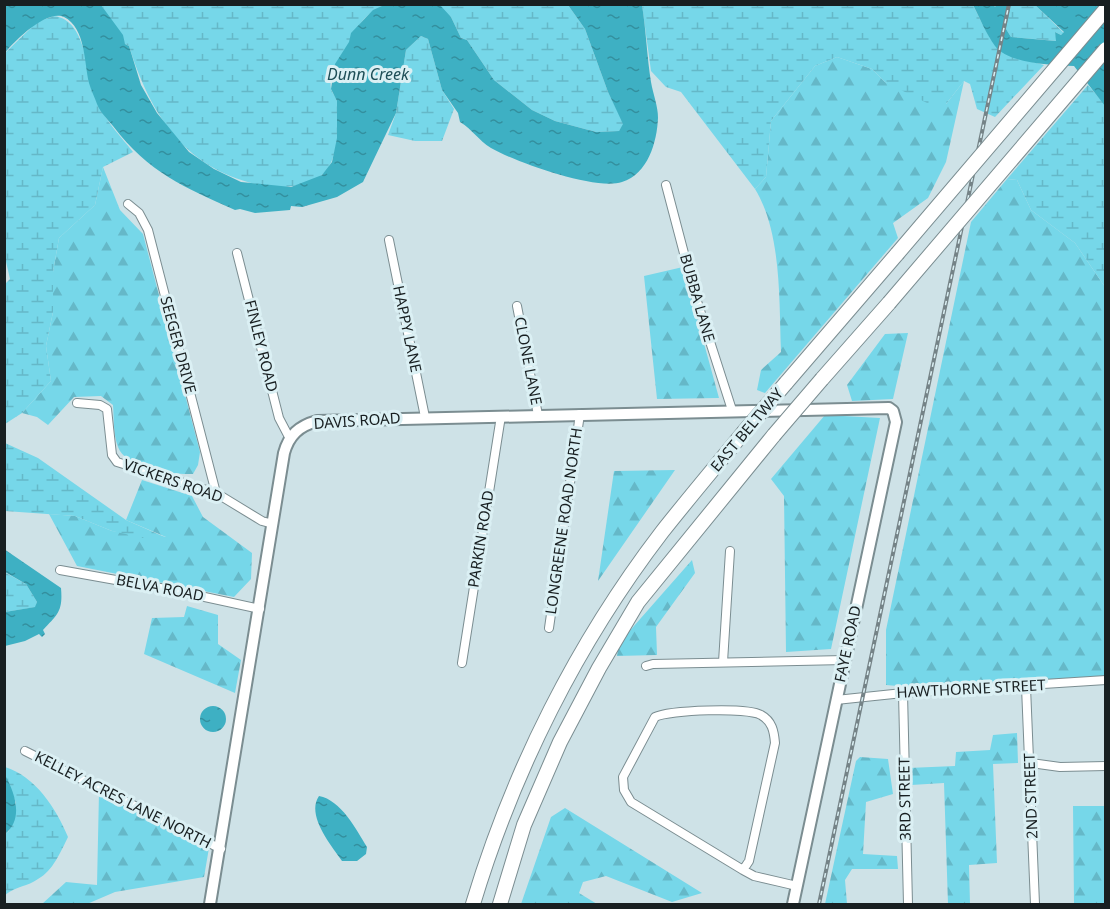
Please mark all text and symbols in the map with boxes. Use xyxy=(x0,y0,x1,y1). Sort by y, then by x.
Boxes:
water label: Dunn Creek xyxy=(327,63,410,85)
street label: BUBBA LANE xyxy=(676,251,720,344)
street label: HAPPY LANE xyxy=(389,283,427,374)
street label: SEEGER DRIVE xyxy=(156,294,202,396)
street label: FINLEY ROAD xyxy=(241,298,283,394)
street label: CLONE LANE xyxy=(511,315,547,407)
street label: EAST BELTWAY xyxy=(705,383,787,475)
street label: DAVIS ROAD xyxy=(313,407,401,433)
street label: LONGREENE ROAD NORTH xyxy=(540,426,586,616)
street label: VICKERS ROAD xyxy=(121,454,226,506)
street label: PARKIN ROAD xyxy=(462,489,498,589)
street label: BELVA ROAD xyxy=(115,569,206,605)
street label: FAYE ROAD xyxy=(829,603,865,684)
street label: HAWTHORNE STREET xyxy=(896,674,1047,702)
street label: KELLEY ACRES LANE NORTH xyxy=(32,746,215,852)
street label: 2ND STREET xyxy=(1018,752,1041,839)
street label: 3RD STREET xyxy=(893,756,915,841)

